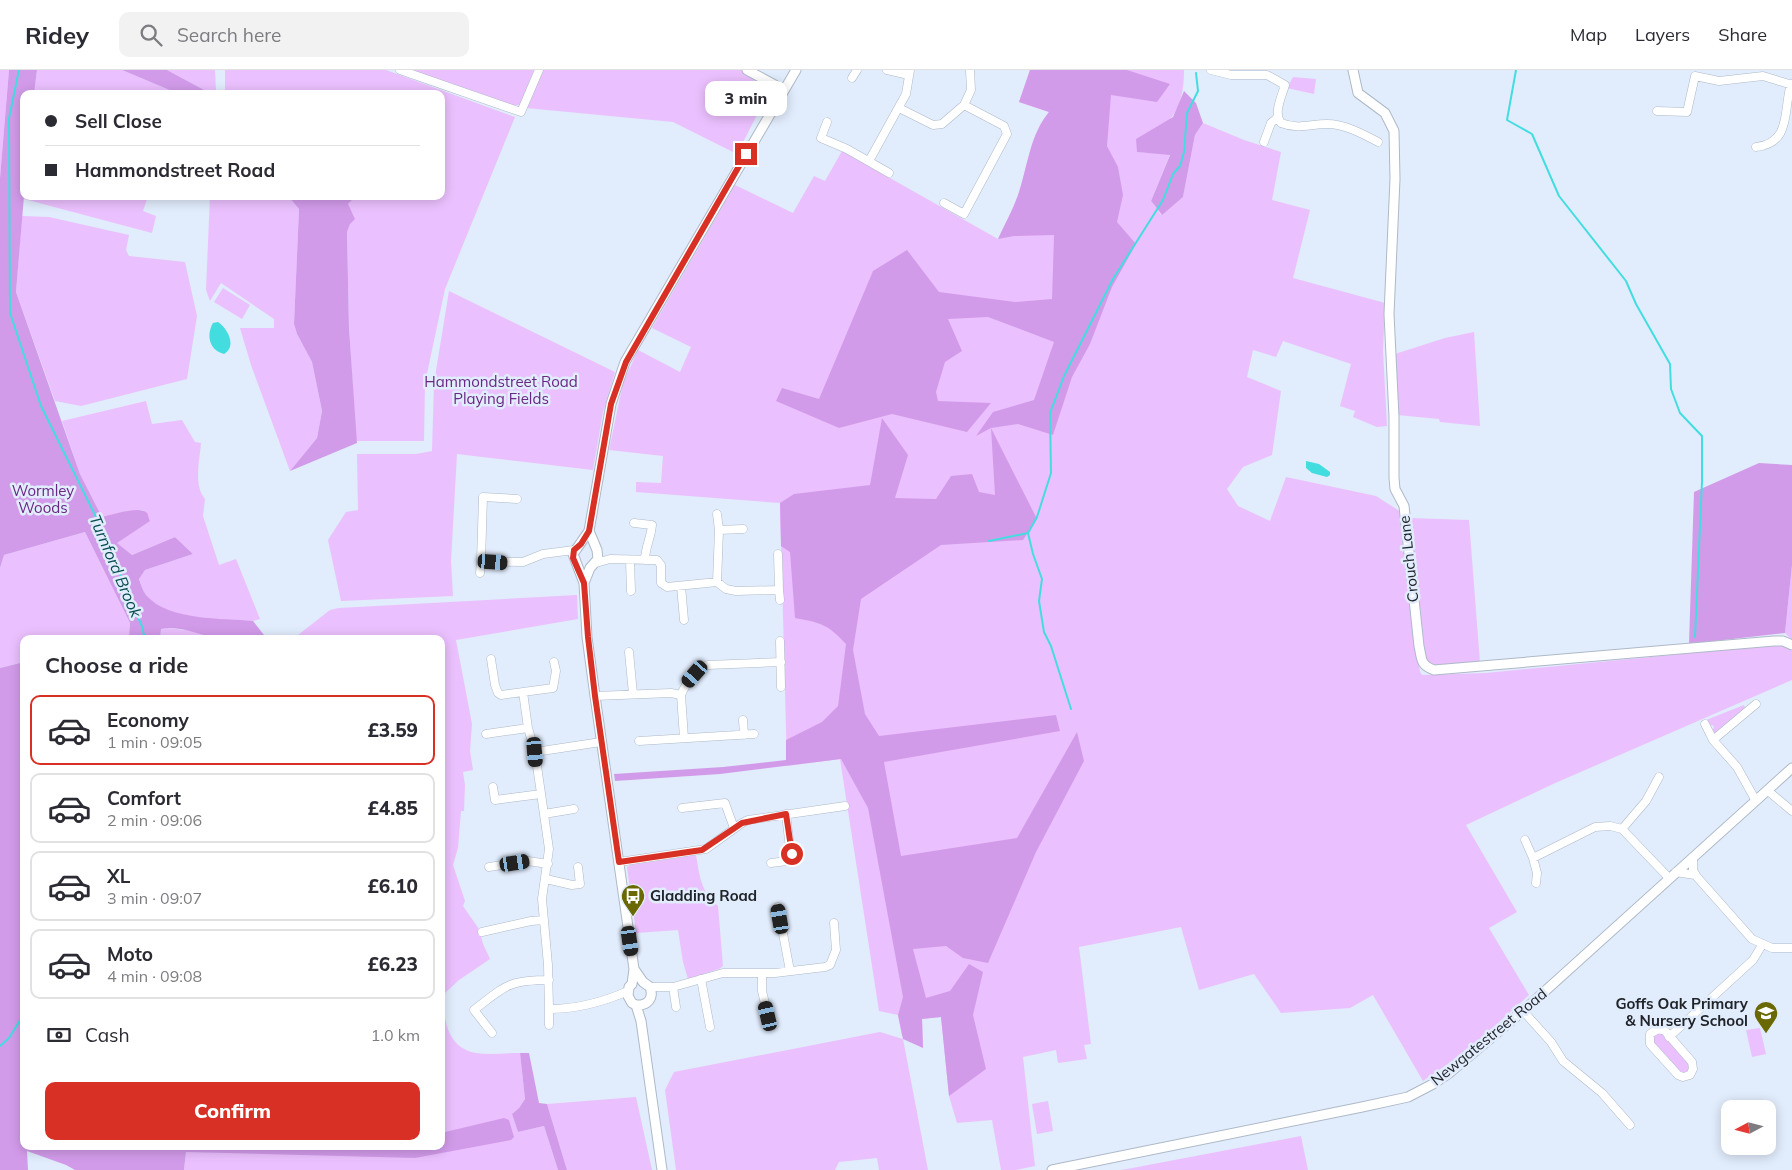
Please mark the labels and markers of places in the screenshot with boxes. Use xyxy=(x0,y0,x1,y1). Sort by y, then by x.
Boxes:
bus stop icon: Gladding Road xyxy=(620,883,646,917)
place label: Gladding Road xyxy=(650,886,757,905)
place label: Goffs Oak Primary & Nursery School xyxy=(1615,994,1749,1030)
school or university icon: Goffs Oak Primary & Nursery School xyxy=(1753,1000,1779,1034)

